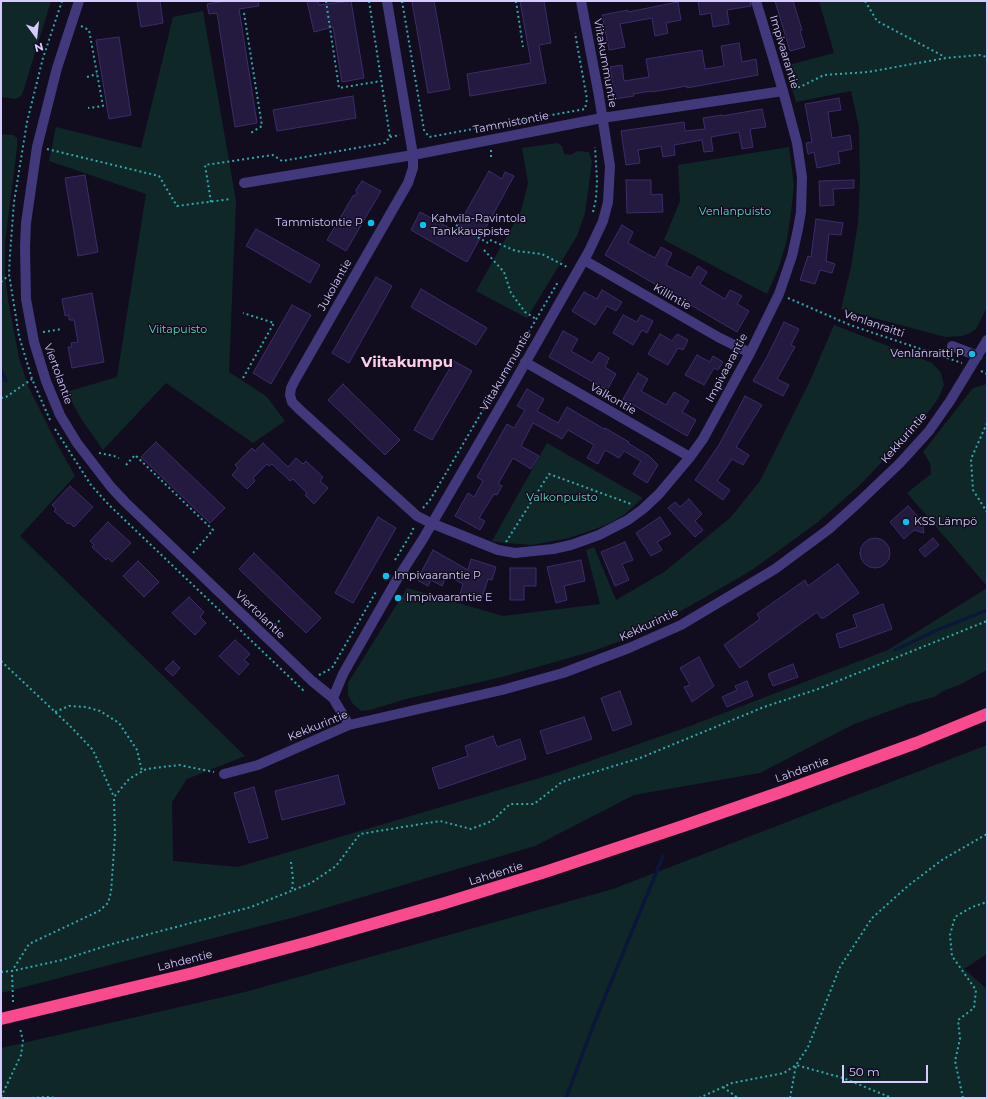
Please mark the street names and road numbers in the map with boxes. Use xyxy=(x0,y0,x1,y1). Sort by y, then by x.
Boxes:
street label: Impivaarantie xyxy=(767,14,801,90)
street label: Viitakummuntie xyxy=(591,17,619,109)
street label: Tammistontie xyxy=(472,109,550,137)
street label: Jukolantie xyxy=(315,257,355,313)
street label: Killintie xyxy=(651,281,693,313)
street label: Venlanraitti xyxy=(842,307,906,341)
street label: Viitakummuntie xyxy=(478,329,534,413)
street label: Impivaarantie xyxy=(703,331,751,405)
street label: Viertolantie xyxy=(41,342,75,406)
street label: Valkontie xyxy=(587,380,639,418)
street label: Kekkurintie xyxy=(878,410,930,466)
street label: Viertolantie xyxy=(232,588,288,642)
street label: Kekkurintie xyxy=(617,606,681,644)
street label: Kekkurintie xyxy=(286,708,350,744)
street label: Lahdentie xyxy=(773,754,831,786)
street label: Lahdentie xyxy=(467,860,525,888)
street label: Lahdentie xyxy=(156,948,214,974)

